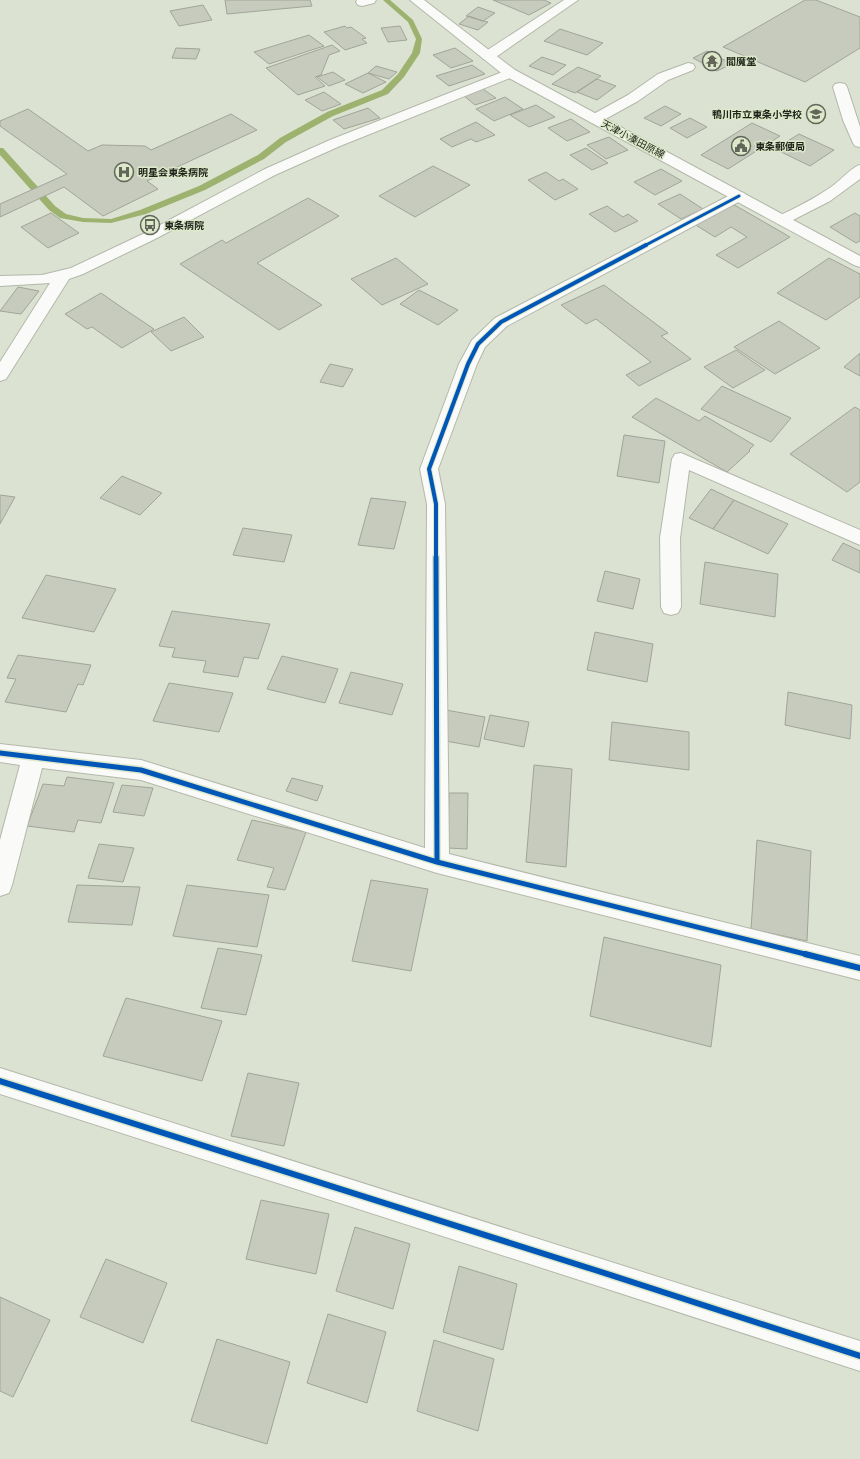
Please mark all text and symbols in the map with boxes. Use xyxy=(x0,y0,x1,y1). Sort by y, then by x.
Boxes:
temple icon: 閻魔堂 xyxy=(701,50,723,72)
place label: 閻魔堂 xyxy=(726,56,756,67)
school or university icon: 鴨川市立東条小学校 xyxy=(805,103,827,125)
place label: 鴨川市立東条小学校 xyxy=(712,109,802,120)
street label: 天津小湊田原線 xyxy=(600,118,666,160)
public building icon: 東条郵便局 xyxy=(730,135,752,157)
place label: 東条郵便局 xyxy=(755,141,805,152)
hospital icon: 明星会東条病院 xyxy=(113,161,135,183)
place label: 明星会東条病院 xyxy=(138,167,208,178)
bus stop icon: 東条病院 xyxy=(139,214,161,236)
place label: 東条病院 xyxy=(164,220,204,231)

